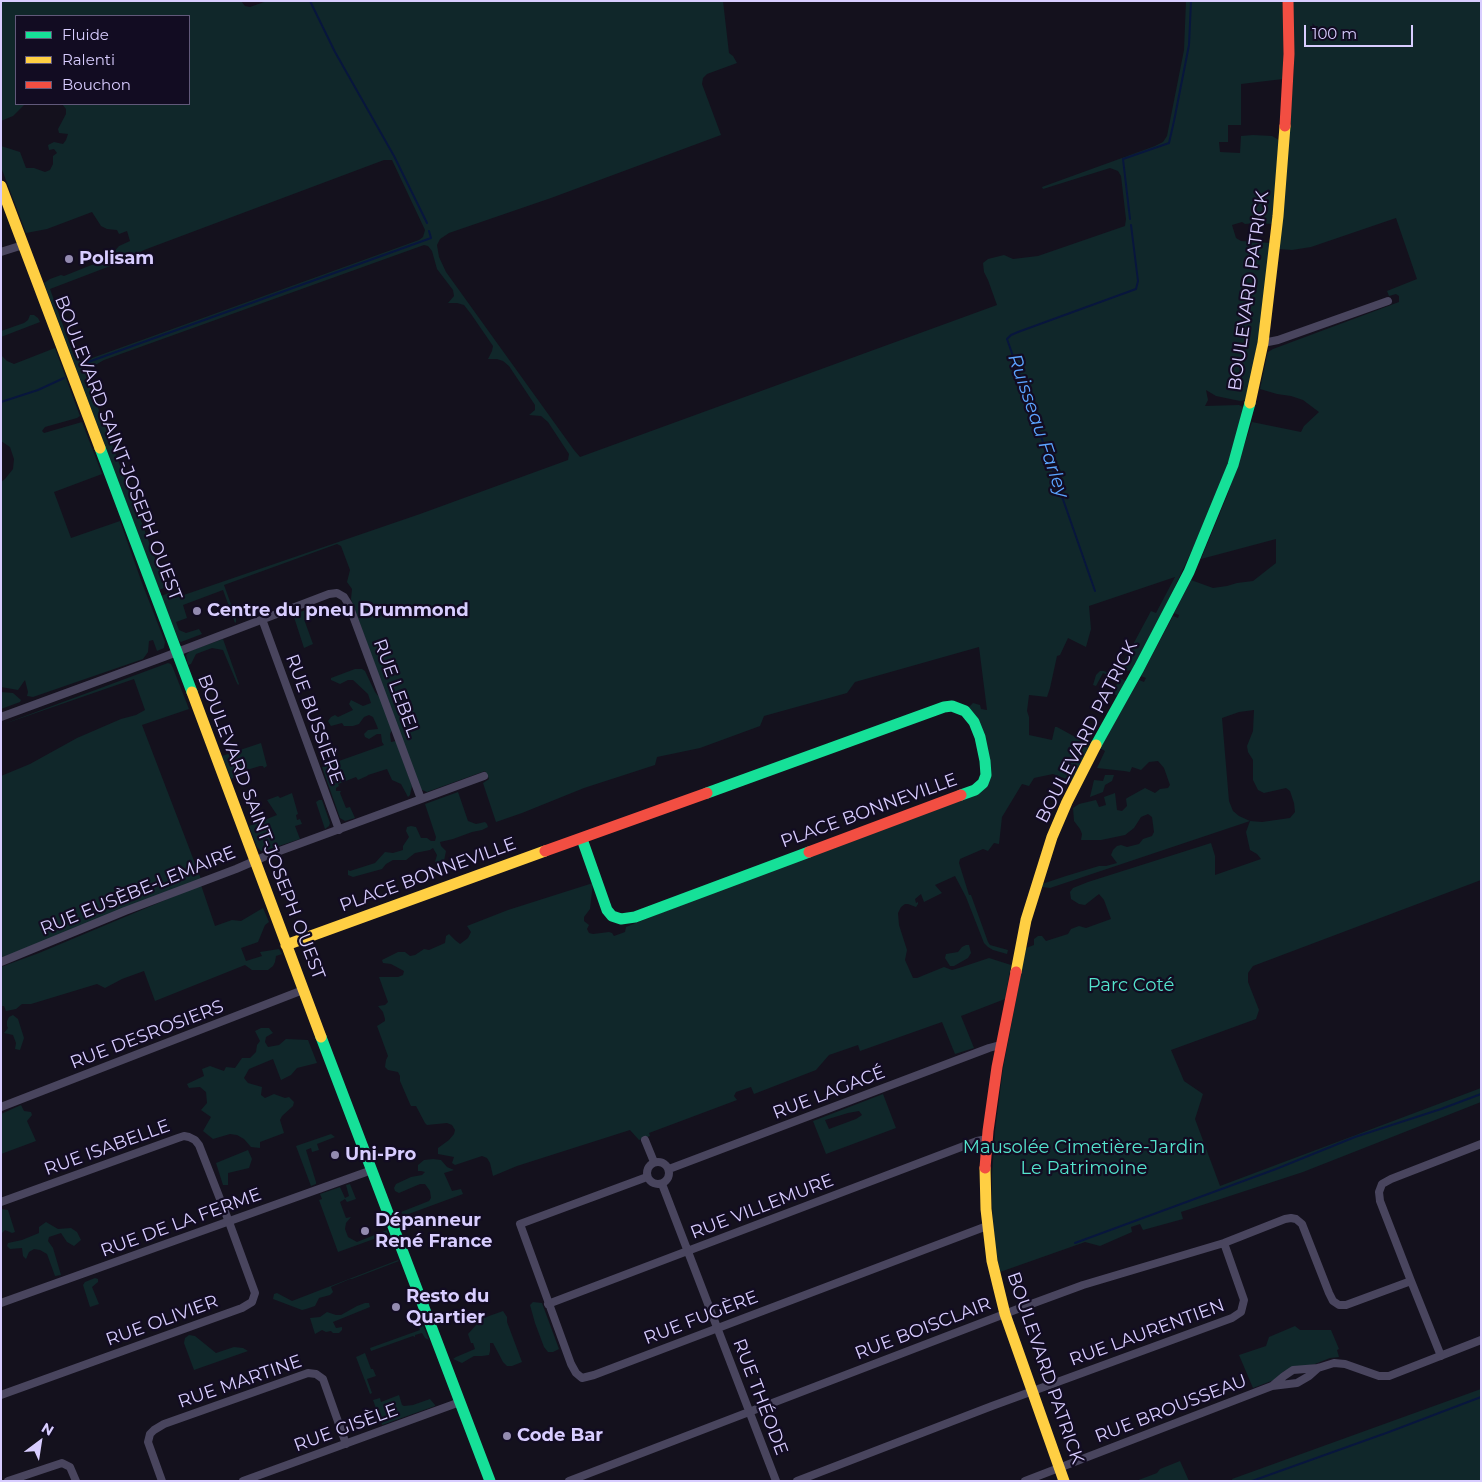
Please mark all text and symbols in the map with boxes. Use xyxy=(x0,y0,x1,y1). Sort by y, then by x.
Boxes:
legend xyxy=(15,15,190,105)
scale bar xyxy=(1307,15,1416,47)
text: 100 m xyxy=(1312,24,1357,43)
text: Fluide xyxy=(62,25,109,44)
text: Ralenti xyxy=(62,50,115,69)
text: Bouchon xyxy=(62,75,131,94)
street label: BOULEVARD PATRICK xyxy=(1224,190,1274,392)
place label: Polisam xyxy=(79,248,154,270)
marker: Polisam xyxy=(63,253,75,265)
street label: BOULEVARD SAINT-JOSEPH OUEST xyxy=(50,292,186,604)
water label: Ruisseau Farley xyxy=(1003,351,1073,501)
place label: Centre du pneu Drummond xyxy=(207,600,469,622)
marker: Centre du pneu Drummond xyxy=(191,605,203,617)
street label: RUE LEBEL xyxy=(368,636,424,740)
street label: BOULEVARD PATRICK xyxy=(1032,637,1142,827)
street label: RUE BUSSIÈRE xyxy=(281,651,347,787)
street label: BOULEVARD SAINT-JOSEPH OUEST xyxy=(193,671,329,983)
street label: PLACE BONNEVILLE xyxy=(778,769,960,853)
street label: PLACE BONNEVILLE xyxy=(337,833,519,917)
street label: RUE EUSÈBE-LEMAIRE xyxy=(37,842,239,940)
park label: Parc Coté xyxy=(1088,975,1174,997)
street label: RUE DESROSIERS xyxy=(67,996,227,1074)
street label: RUE LAGACÉ xyxy=(770,1062,888,1124)
street label: RUE ISABELLE xyxy=(41,1115,173,1181)
park label: Mausolée Cimetière-Jardin Le Patrimoine xyxy=(963,1137,1205,1180)
place label: Uni-Pro xyxy=(345,1144,416,1166)
marker: Uni-Pro xyxy=(329,1149,341,1161)
street label: RUE VILLEMURE xyxy=(687,1170,837,1244)
street label: RUE DE LA FERME xyxy=(98,1184,264,1262)
place label: Dépanneur René France xyxy=(375,1210,492,1252)
marker: Dépanneur René France xyxy=(359,1225,371,1237)
street label: BOULEVARD PATRICK xyxy=(1002,1269,1088,1467)
place label: Resto du Quartier xyxy=(406,1286,489,1328)
street label: RUE FUGÈRE xyxy=(641,1286,761,1350)
street label: RUE OLIVIER xyxy=(103,1291,221,1351)
street label: RUE BOISCLAIR xyxy=(852,1293,994,1365)
street label: RUE LAURENTIEN xyxy=(1066,1295,1228,1371)
marker: Resto du Quartier xyxy=(390,1301,402,1313)
street label: RUE THÉODE xyxy=(728,1336,792,1458)
street label: RUE MARTINE xyxy=(175,1351,305,1413)
street label: RUE BROUSSEAU xyxy=(1092,1370,1250,1448)
street label: RUE GISÈLE xyxy=(291,1399,401,1457)
north arrow xyxy=(15,1417,65,1467)
text: N xyxy=(38,1419,57,1440)
place label: Code Bar xyxy=(517,1425,603,1447)
marker: Code Bar xyxy=(501,1430,513,1442)

